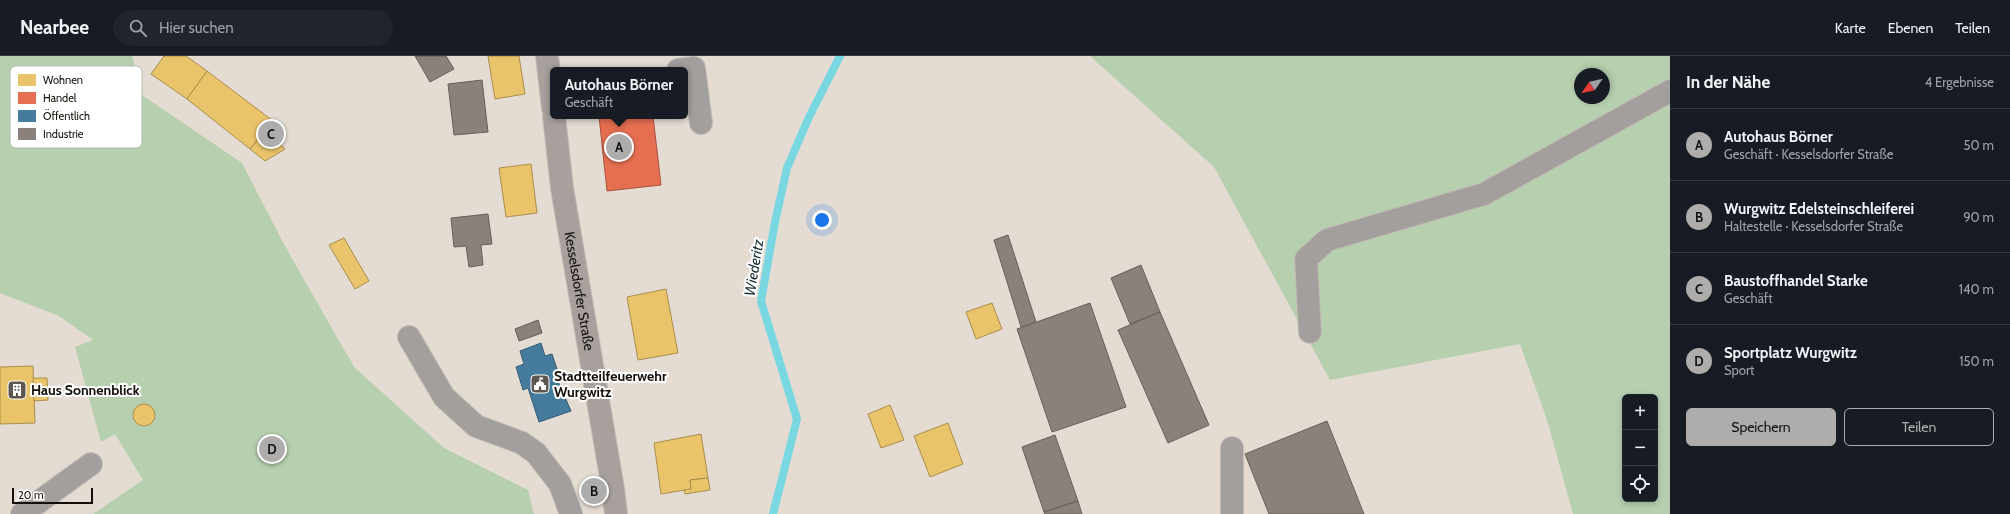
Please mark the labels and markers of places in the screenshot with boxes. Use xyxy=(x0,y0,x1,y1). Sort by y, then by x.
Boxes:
pin: C xyxy=(258,119,284,149)
pin: A xyxy=(606,132,632,162)
place label: Stadtteilfeuerwehr Wurgwitz xyxy=(554,367,667,401)
public building icon: Stadtteilfeuerwehr Wurgwitz xyxy=(529,373,551,395)
building icon: Haus Sonnenblick xyxy=(6,379,28,401)
place label: Haus Sonnenblick xyxy=(31,381,140,399)
pin: D xyxy=(259,434,285,464)
pin: B xyxy=(581,476,607,506)

